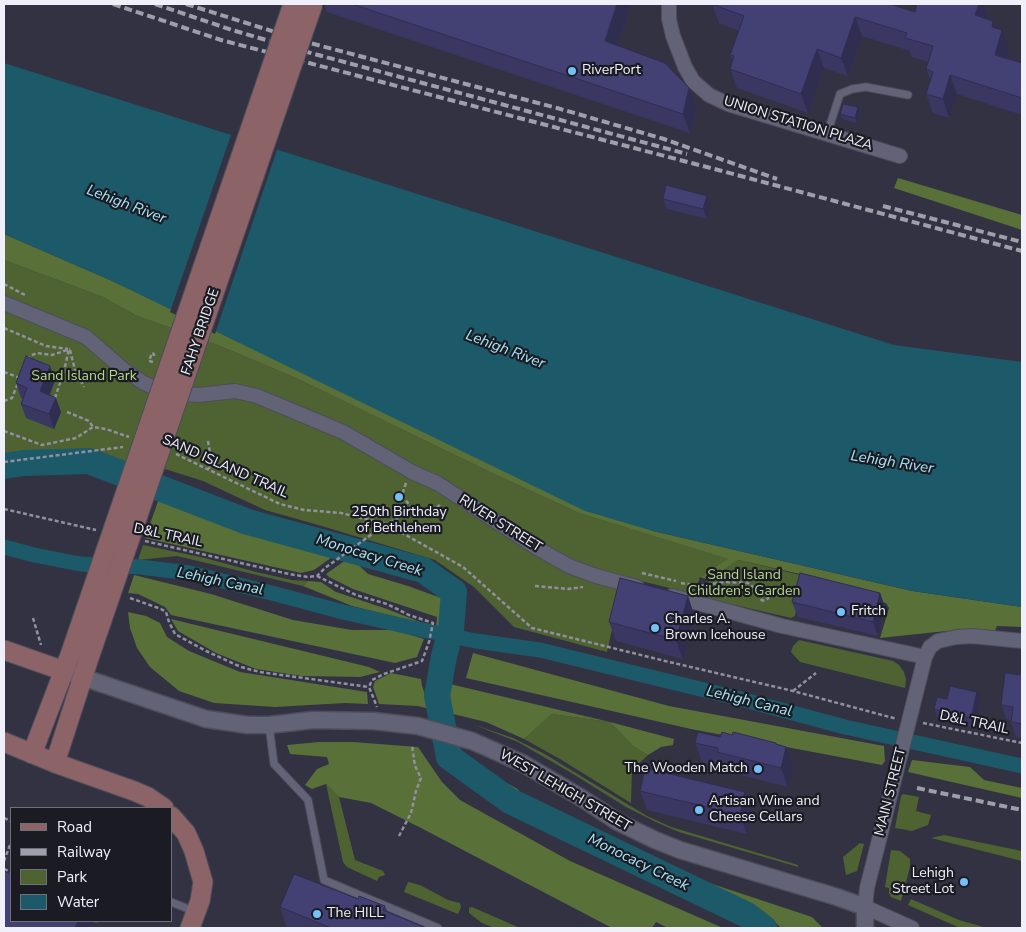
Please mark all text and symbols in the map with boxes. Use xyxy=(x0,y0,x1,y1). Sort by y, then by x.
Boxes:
place label: RiverPort xyxy=(582,63,641,79)
marker: RiverPort xyxy=(566,65,578,77)
street label: UNION STATION PLAZA xyxy=(721,93,875,155)
water label: Lehigh River xyxy=(84,182,168,228)
street label: FAHY BRIDGE xyxy=(178,286,224,378)
water label: Lehigh River xyxy=(463,327,547,373)
park label: Sand Island Park xyxy=(31,369,137,385)
street label: SAND ISLAND TRAIL xyxy=(159,432,291,502)
water label: Lehigh River xyxy=(849,448,935,478)
marker: 250th Birthday of Bethlehem xyxy=(393,491,405,503)
street label: RIVER STREET xyxy=(455,492,545,556)
place label: 250th Birthday of Bethlehem xyxy=(351,505,447,538)
street label: D&L TRAIL xyxy=(132,520,204,552)
water label: Monocacy Creek xyxy=(314,531,424,581)
water label: Lehigh Canal xyxy=(175,564,265,600)
park label: Sand Island Children's Garden xyxy=(688,568,800,600)
place label: Fritch xyxy=(851,604,886,620)
marker: Fritch xyxy=(835,606,847,618)
place label: Charles A. Brown Icehouse xyxy=(665,612,766,644)
marker: Charles A. Brown Icehouse xyxy=(649,622,661,634)
water label: Lehigh Canal xyxy=(704,683,794,721)
street label: D&L TRAIL xyxy=(938,707,1010,739)
street label: WEST LEHIGH STREET xyxy=(496,746,634,836)
street label: MAIN STREET xyxy=(872,746,910,838)
place label: The Wooden Match xyxy=(625,761,748,777)
marker: The Wooden Match xyxy=(752,763,764,775)
place label: Artisan Wine and Cheese Cellars xyxy=(709,794,820,826)
marker: Artisan Wine and Cheese Cellars xyxy=(693,804,705,816)
legend xyxy=(10,807,172,922)
text: Road xyxy=(57,817,92,837)
water label: Monocacy Creek xyxy=(585,831,691,895)
text: Railway xyxy=(57,842,111,862)
place label: Lehigh Street Lot xyxy=(892,866,954,899)
text: Park xyxy=(57,867,87,887)
marker: Lehigh Street Lot xyxy=(958,876,970,888)
text: Water xyxy=(57,892,99,912)
place label: The HILL xyxy=(327,906,384,922)
marker: The HILL xyxy=(311,908,323,920)

